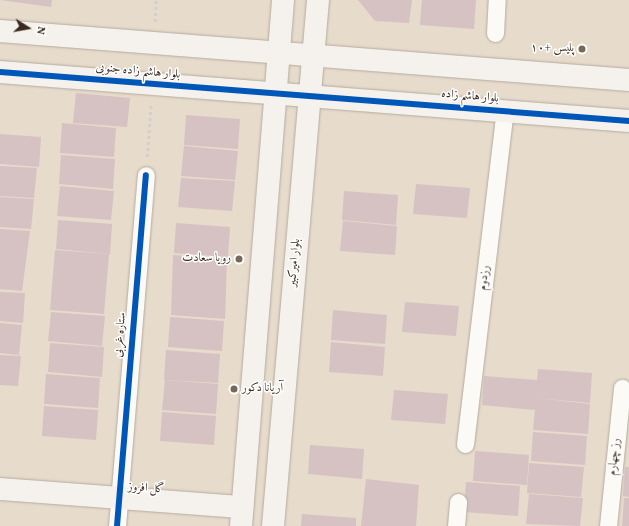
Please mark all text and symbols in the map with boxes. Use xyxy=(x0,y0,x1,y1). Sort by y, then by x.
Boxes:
north arrow xyxy=(8,8,48,48)
text: N xyxy=(32,25,48,36)
place label: پلیس +۱۰ xyxy=(530,42,574,56)
marker: پلیس +۱۰ xyxy=(577,44,587,54)
street label: بلوار هاشم زاده جنوبی xyxy=(95,61,181,83)
street label: بلوار هاشم زاده xyxy=(441,87,499,107)
street label: بلوار امیرکبیر xyxy=(286,238,304,288)
place label: رویا سعادت xyxy=(182,252,231,266)
marker: رویا سعادت xyxy=(234,254,244,264)
street label: رزدوم xyxy=(476,265,494,291)
street label: ستاره غربی xyxy=(112,312,130,358)
place label: آریانا دکور xyxy=(242,382,283,396)
marker: آریانا دکور xyxy=(229,384,239,394)
street label: رز چهارم xyxy=(606,438,624,476)
street label: گل افروز xyxy=(127,481,165,497)

